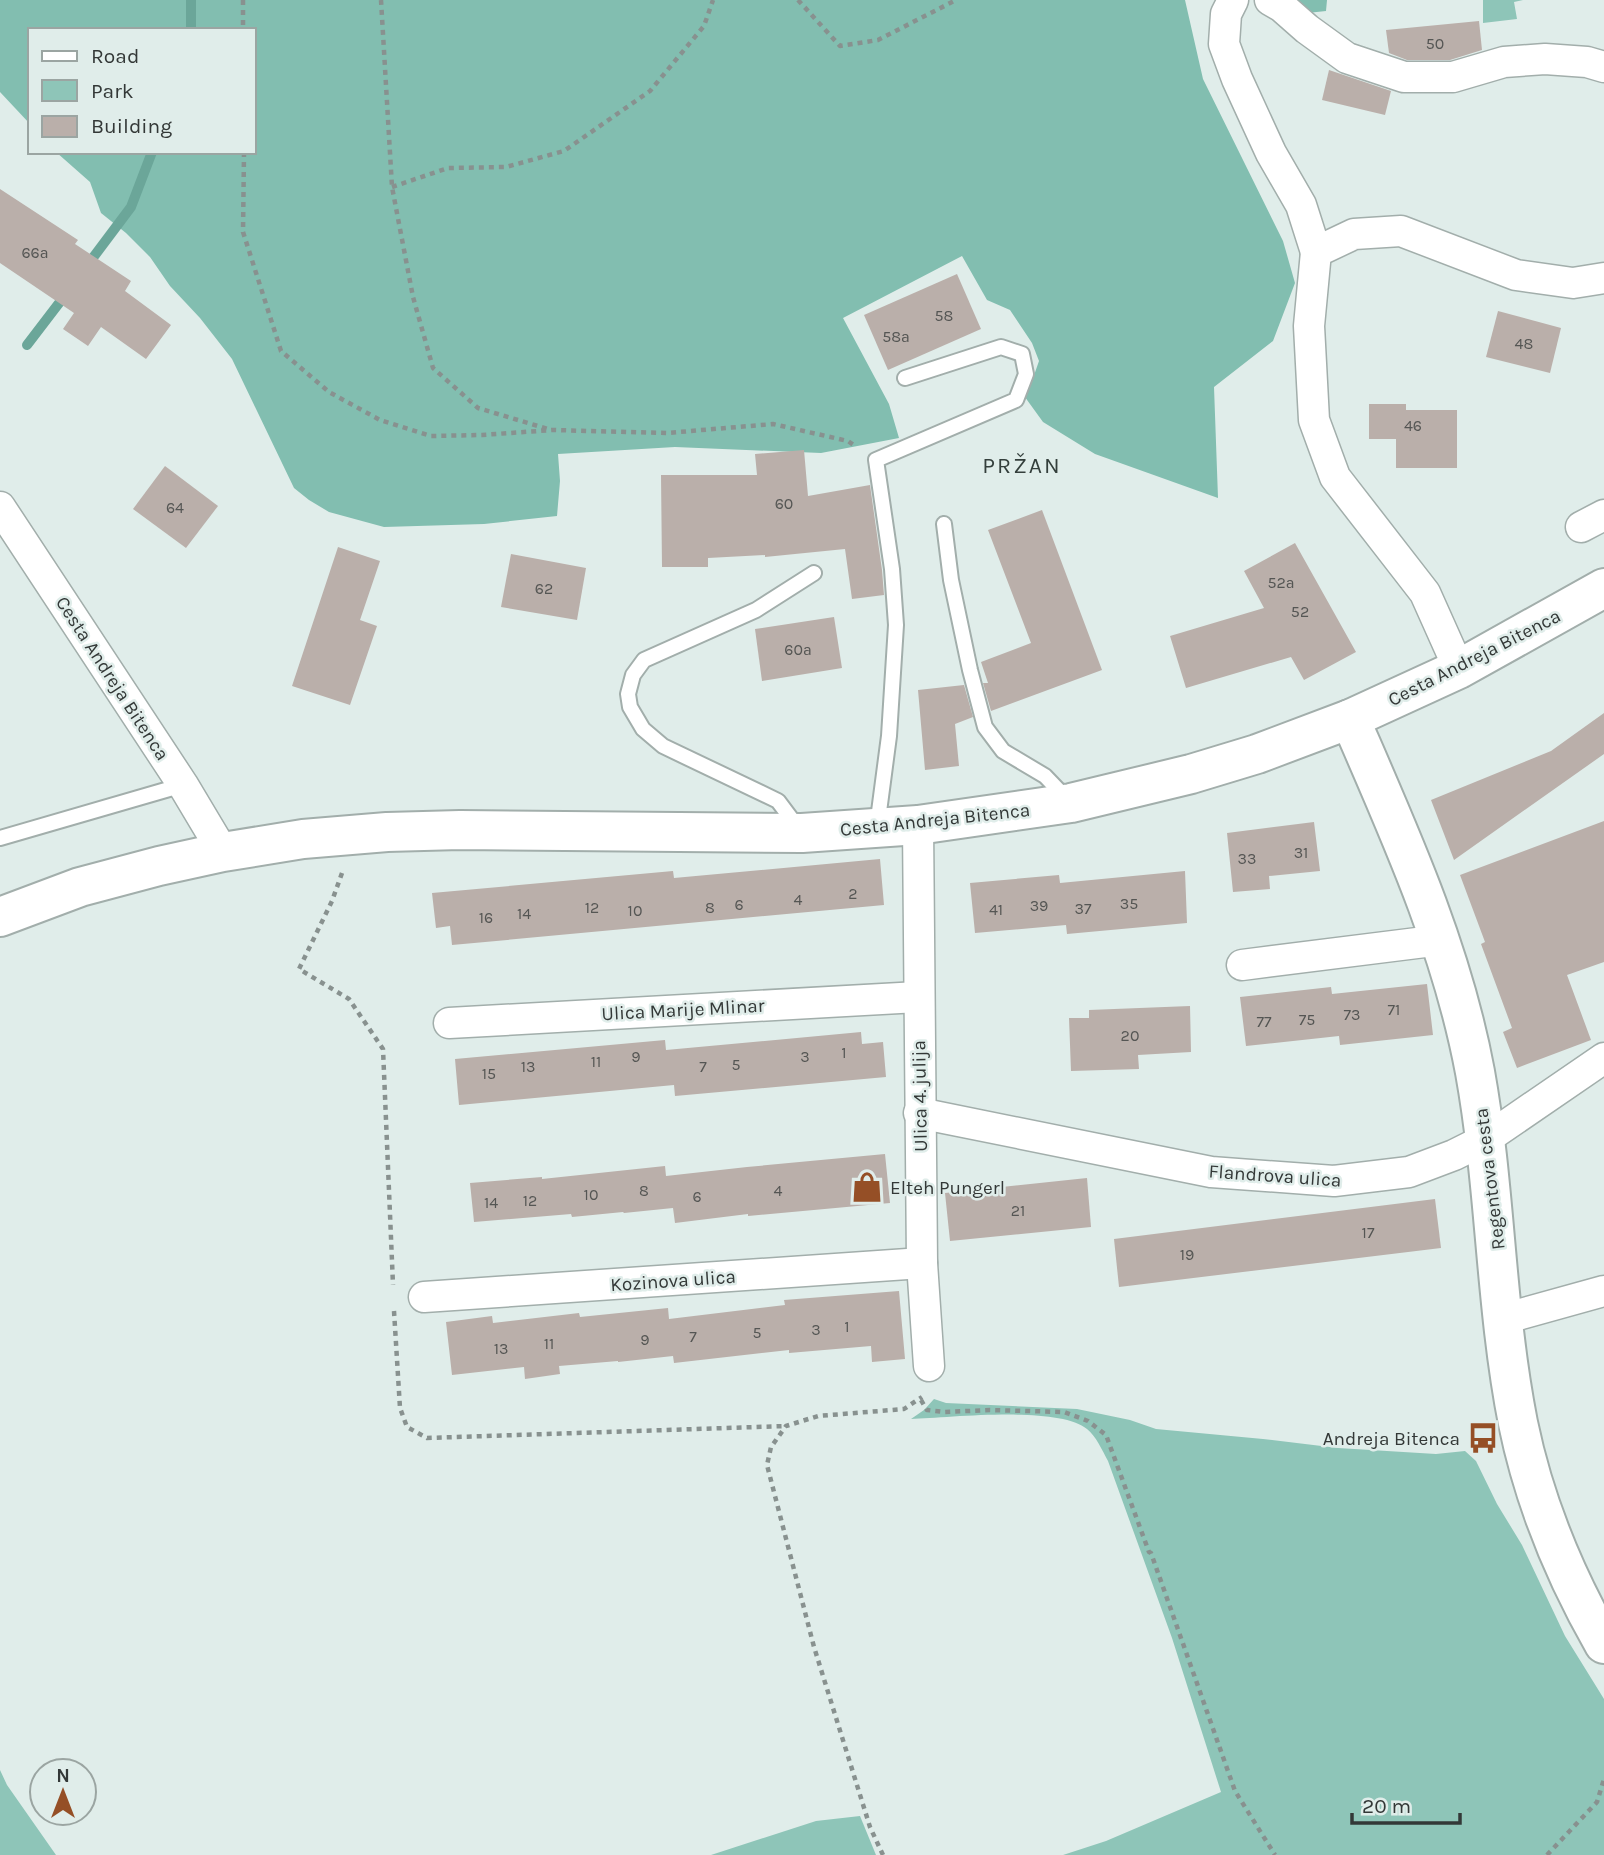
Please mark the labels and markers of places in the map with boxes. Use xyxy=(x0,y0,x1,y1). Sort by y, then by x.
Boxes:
shop icon: Elteh Pungerl xyxy=(850,1170,884,1204)
place label: Elteh Pungerl xyxy=(890,1177,1005,1199)
bus stop icon: Andreja Bitenca xyxy=(1466,1421,1500,1455)
place label: Andreja Bitenca xyxy=(1323,1428,1460,1450)

